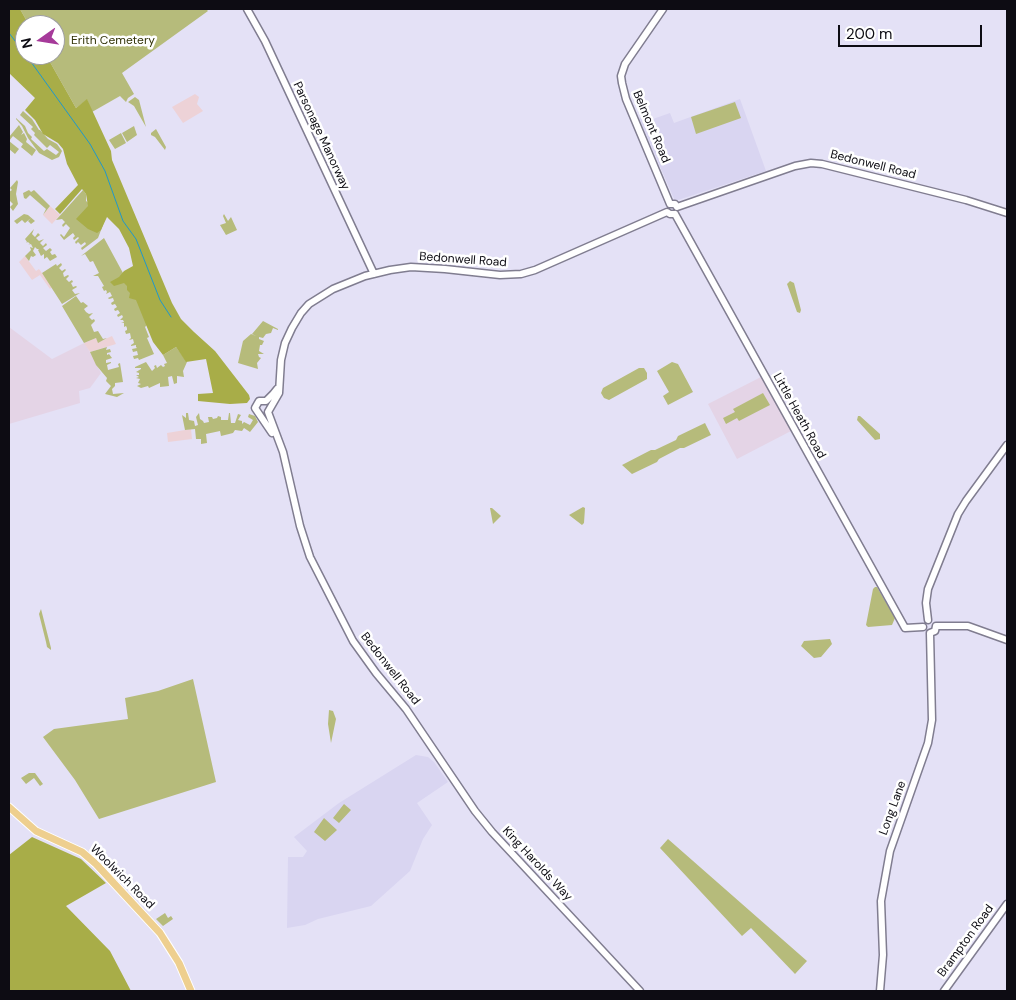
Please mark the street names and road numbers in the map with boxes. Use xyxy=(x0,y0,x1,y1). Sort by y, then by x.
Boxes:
street label: Parsonage Manorway xyxy=(290,80,352,192)
street label: Belmont Road xyxy=(629,89,673,165)
street label: Bedonwell Road xyxy=(829,147,917,183)
street label: Bedonwell Road xyxy=(419,250,507,270)
street label: Little Heath Road xyxy=(770,371,828,461)
street label: Bedonwell Road xyxy=(357,630,423,708)
street label: Long Lane xyxy=(877,779,909,837)
street label: King Harolds Way xyxy=(499,824,575,904)
street label: Woolwich Road xyxy=(87,842,157,912)
street label: Brampton Road xyxy=(935,902,997,980)

